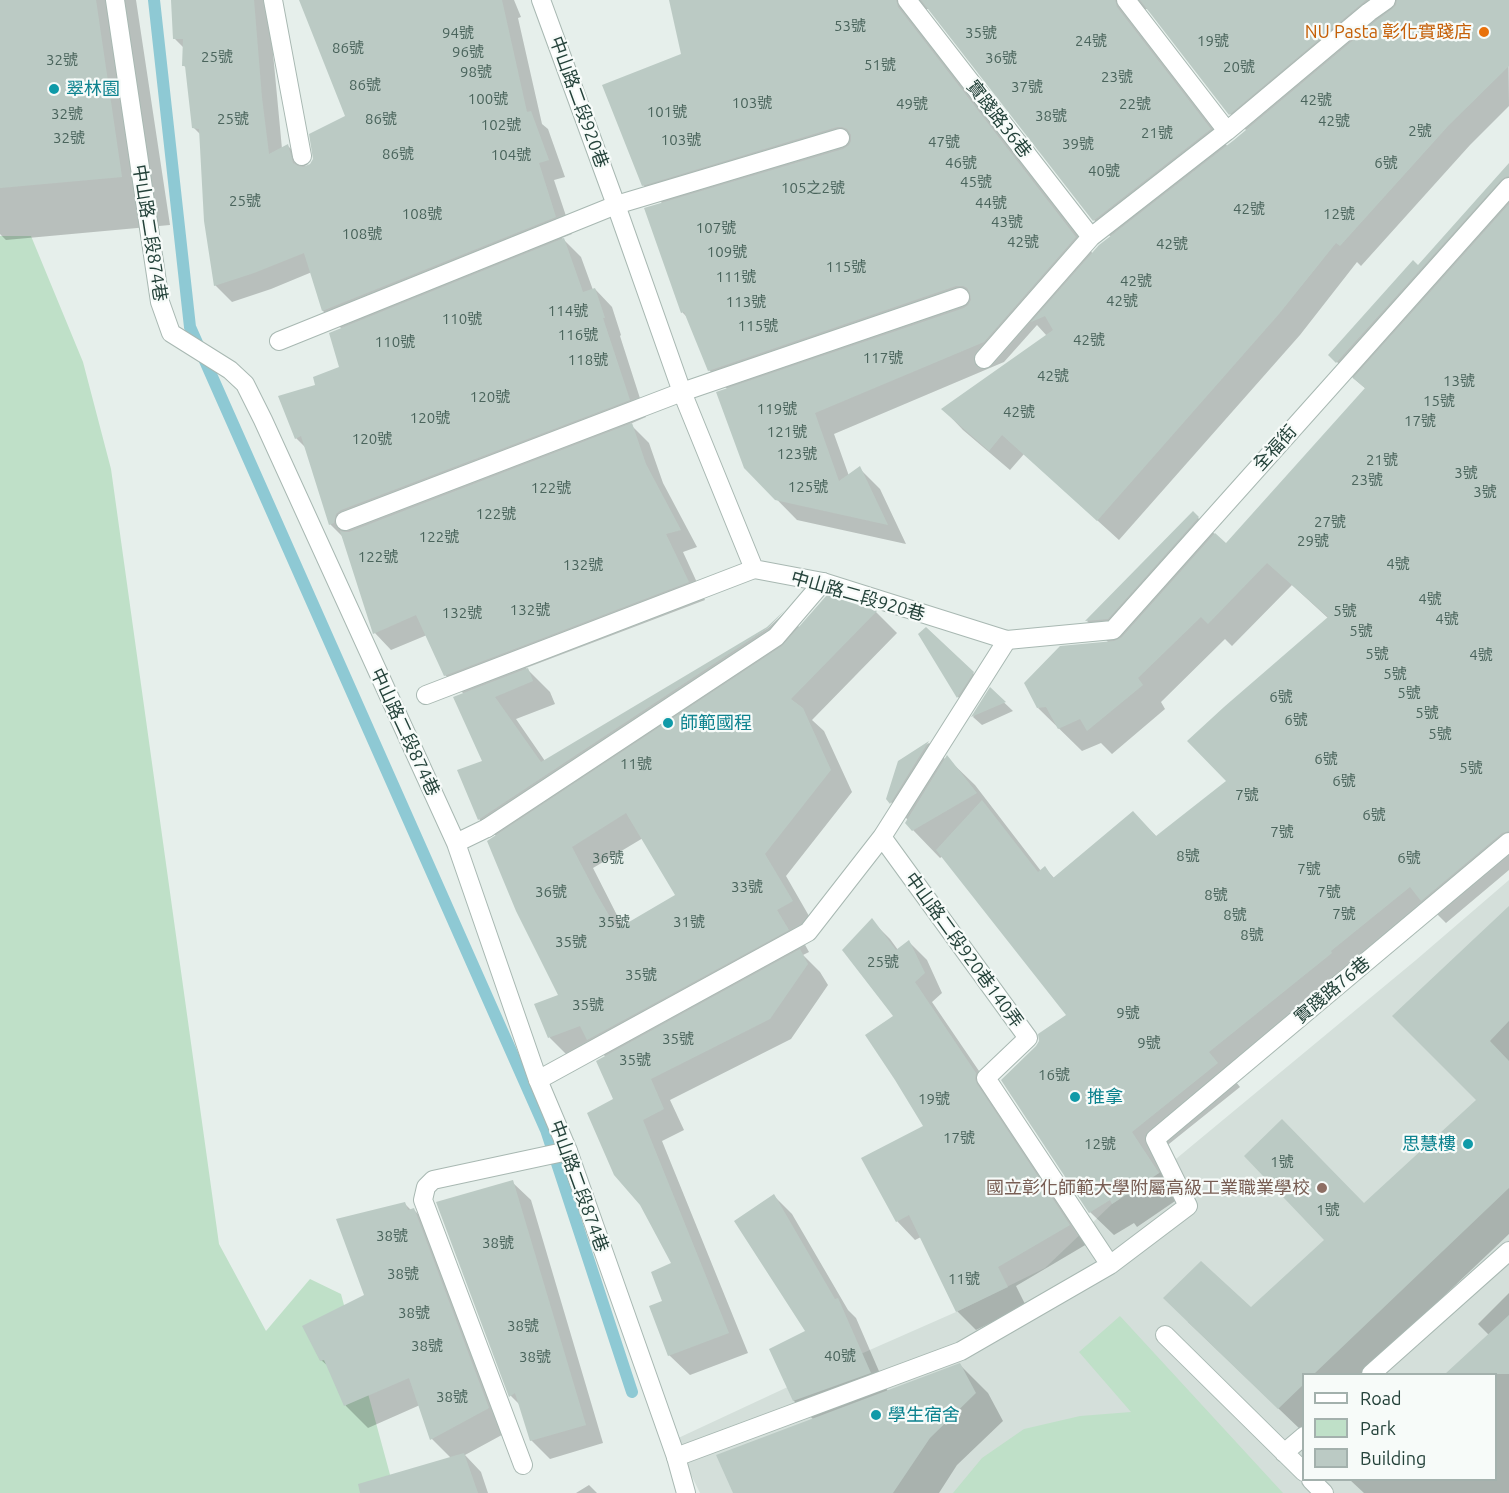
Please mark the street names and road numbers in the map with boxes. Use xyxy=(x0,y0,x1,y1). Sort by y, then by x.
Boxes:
street label: 中山路二段920巷 xyxy=(545,33,613,171)
street label: 實踐路36巷 xyxy=(962,76,1036,162)
street label: 中山路二段874巷 xyxy=(129,163,171,303)
street label: 全福街 xyxy=(1249,421,1301,475)
street label: 中山路二段920巷 xyxy=(788,567,928,625)
street label: 中山路二段874巷 xyxy=(366,665,444,799)
street label: 中山路二段920巷140弄 xyxy=(900,868,1028,1032)
street label: 實踐路76巷 xyxy=(1290,952,1374,1028)
street label: 中山路二段874巷 xyxy=(545,1117,613,1255)

